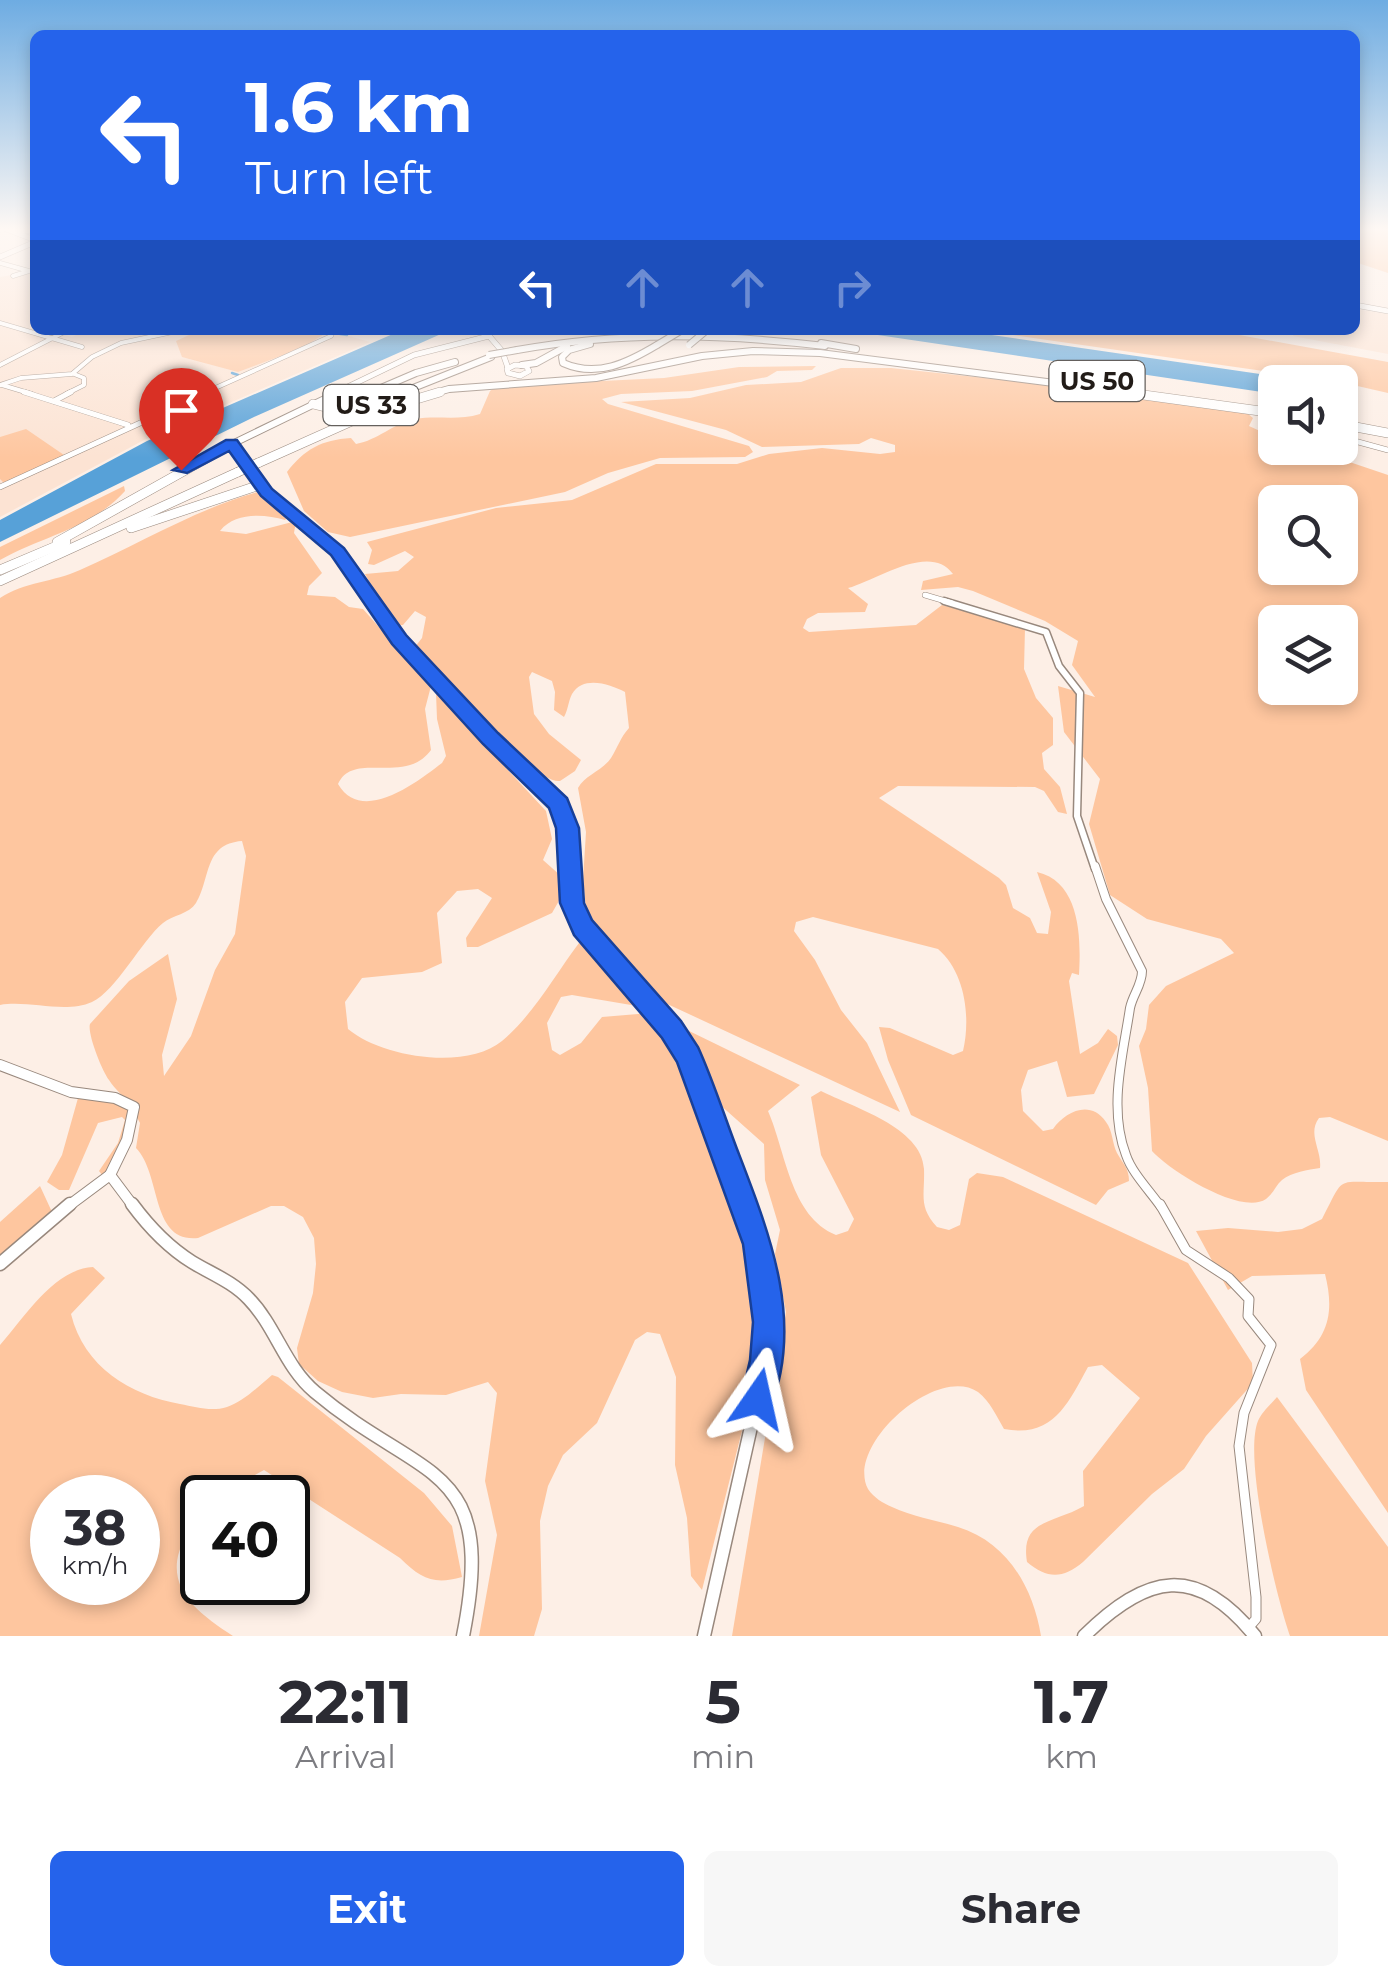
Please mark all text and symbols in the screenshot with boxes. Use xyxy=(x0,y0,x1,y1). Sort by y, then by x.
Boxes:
text: 1.6 km xyxy=(245,64,473,150)
icon: left xyxy=(80,70,210,200)
text: Turn left xyxy=(245,150,433,205)
icon: left xyxy=(510,260,565,315)
icon: ahead xyxy=(615,260,670,315)
icon: ahead xyxy=(720,260,775,315)
icon: right xyxy=(825,260,880,315)
road number: US 50 xyxy=(1050,361,1144,401)
map controls xyxy=(1258,365,1358,705)
button: sound xyxy=(1258,365,1358,465)
pin xyxy=(139,368,224,471)
icon: arrive xyxy=(154,383,209,438)
road number: US 33 xyxy=(324,385,418,425)
button: search xyxy=(1258,485,1358,585)
button: layers xyxy=(1258,605,1358,705)
position arrow xyxy=(706,1347,810,1451)
speed limit sign: 40 xyxy=(180,1475,310,1605)
text: 38 xyxy=(64,1497,126,1558)
text: km/h xyxy=(62,1550,128,1580)
text: 22:11 xyxy=(279,1665,412,1738)
text: 5 xyxy=(705,1665,741,1738)
text: 1.7 xyxy=(1034,1665,1109,1738)
text: Arrival xyxy=(295,1737,396,1776)
text: min xyxy=(691,1737,755,1776)
text: km xyxy=(1045,1737,1098,1776)
button: Exit xyxy=(50,1851,684,1966)
button: Share xyxy=(704,1851,1338,1966)

